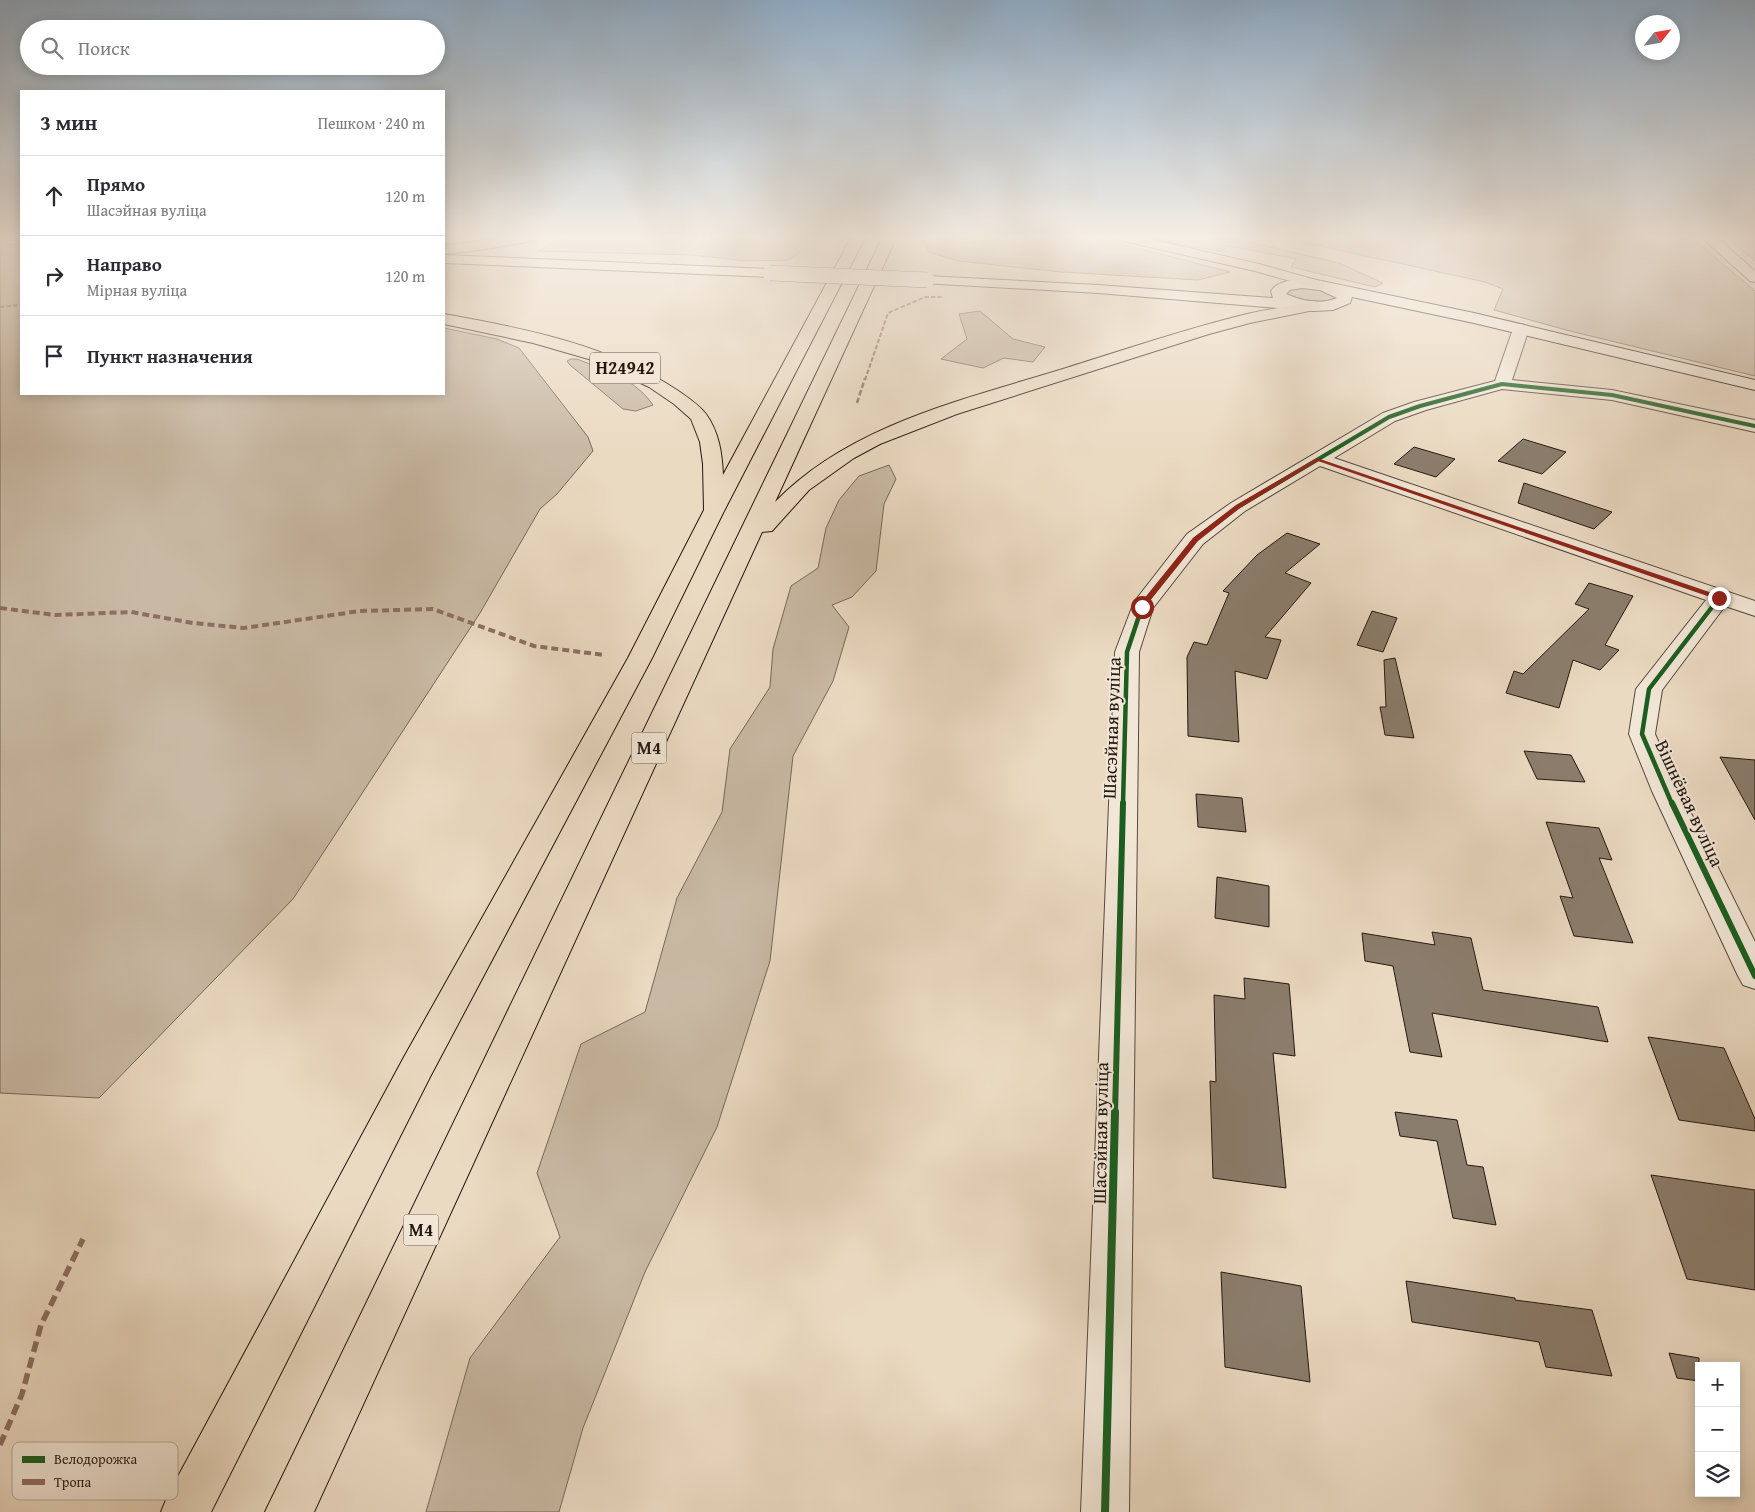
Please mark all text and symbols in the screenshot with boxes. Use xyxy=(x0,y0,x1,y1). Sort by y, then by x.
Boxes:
north arrow xyxy=(1635,15,1680,60)
search box xyxy=(20,20,445,75)
icon: search xyxy=(38,34,66,62)
text: Поиск xyxy=(78,34,130,62)
text: 3 мин xyxy=(40,107,97,138)
text: Пешком · 240 m xyxy=(318,111,425,135)
text: Прямо xyxy=(87,170,145,198)
icon: ahead xyxy=(40,182,68,210)
text: 120 m xyxy=(385,184,425,208)
text: Шасэйная вуліца xyxy=(87,198,207,222)
text: Направо xyxy=(87,250,162,278)
icon: right xyxy=(40,262,68,290)
text: 120 m xyxy=(385,264,425,288)
text: Мірная вуліца xyxy=(87,278,187,302)
icon: arrive xyxy=(40,342,68,370)
text: Пункт назначения xyxy=(87,342,253,370)
road number: Н24942 xyxy=(590,352,660,383)
route end xyxy=(1708,587,1731,610)
route start xyxy=(1131,596,1154,619)
street label: Шасэйная вуліца xyxy=(1095,657,1127,799)
road number: М4 xyxy=(632,732,666,764)
street label: Вішнёвая вуліца xyxy=(1648,735,1732,871)
street label: Шасэйная вуліца xyxy=(1085,1062,1115,1204)
road number: М4 xyxy=(404,1214,438,1246)
map controls xyxy=(1695,1362,1740,1497)
button: + xyxy=(1695,1362,1740,1407)
button: − xyxy=(1695,1407,1740,1452)
legend xyxy=(12,1442,178,1500)
text: Велодорожка xyxy=(54,1449,137,1469)
button: layers xyxy=(1695,1452,1740,1497)
text: Тропа xyxy=(54,1472,91,1492)

